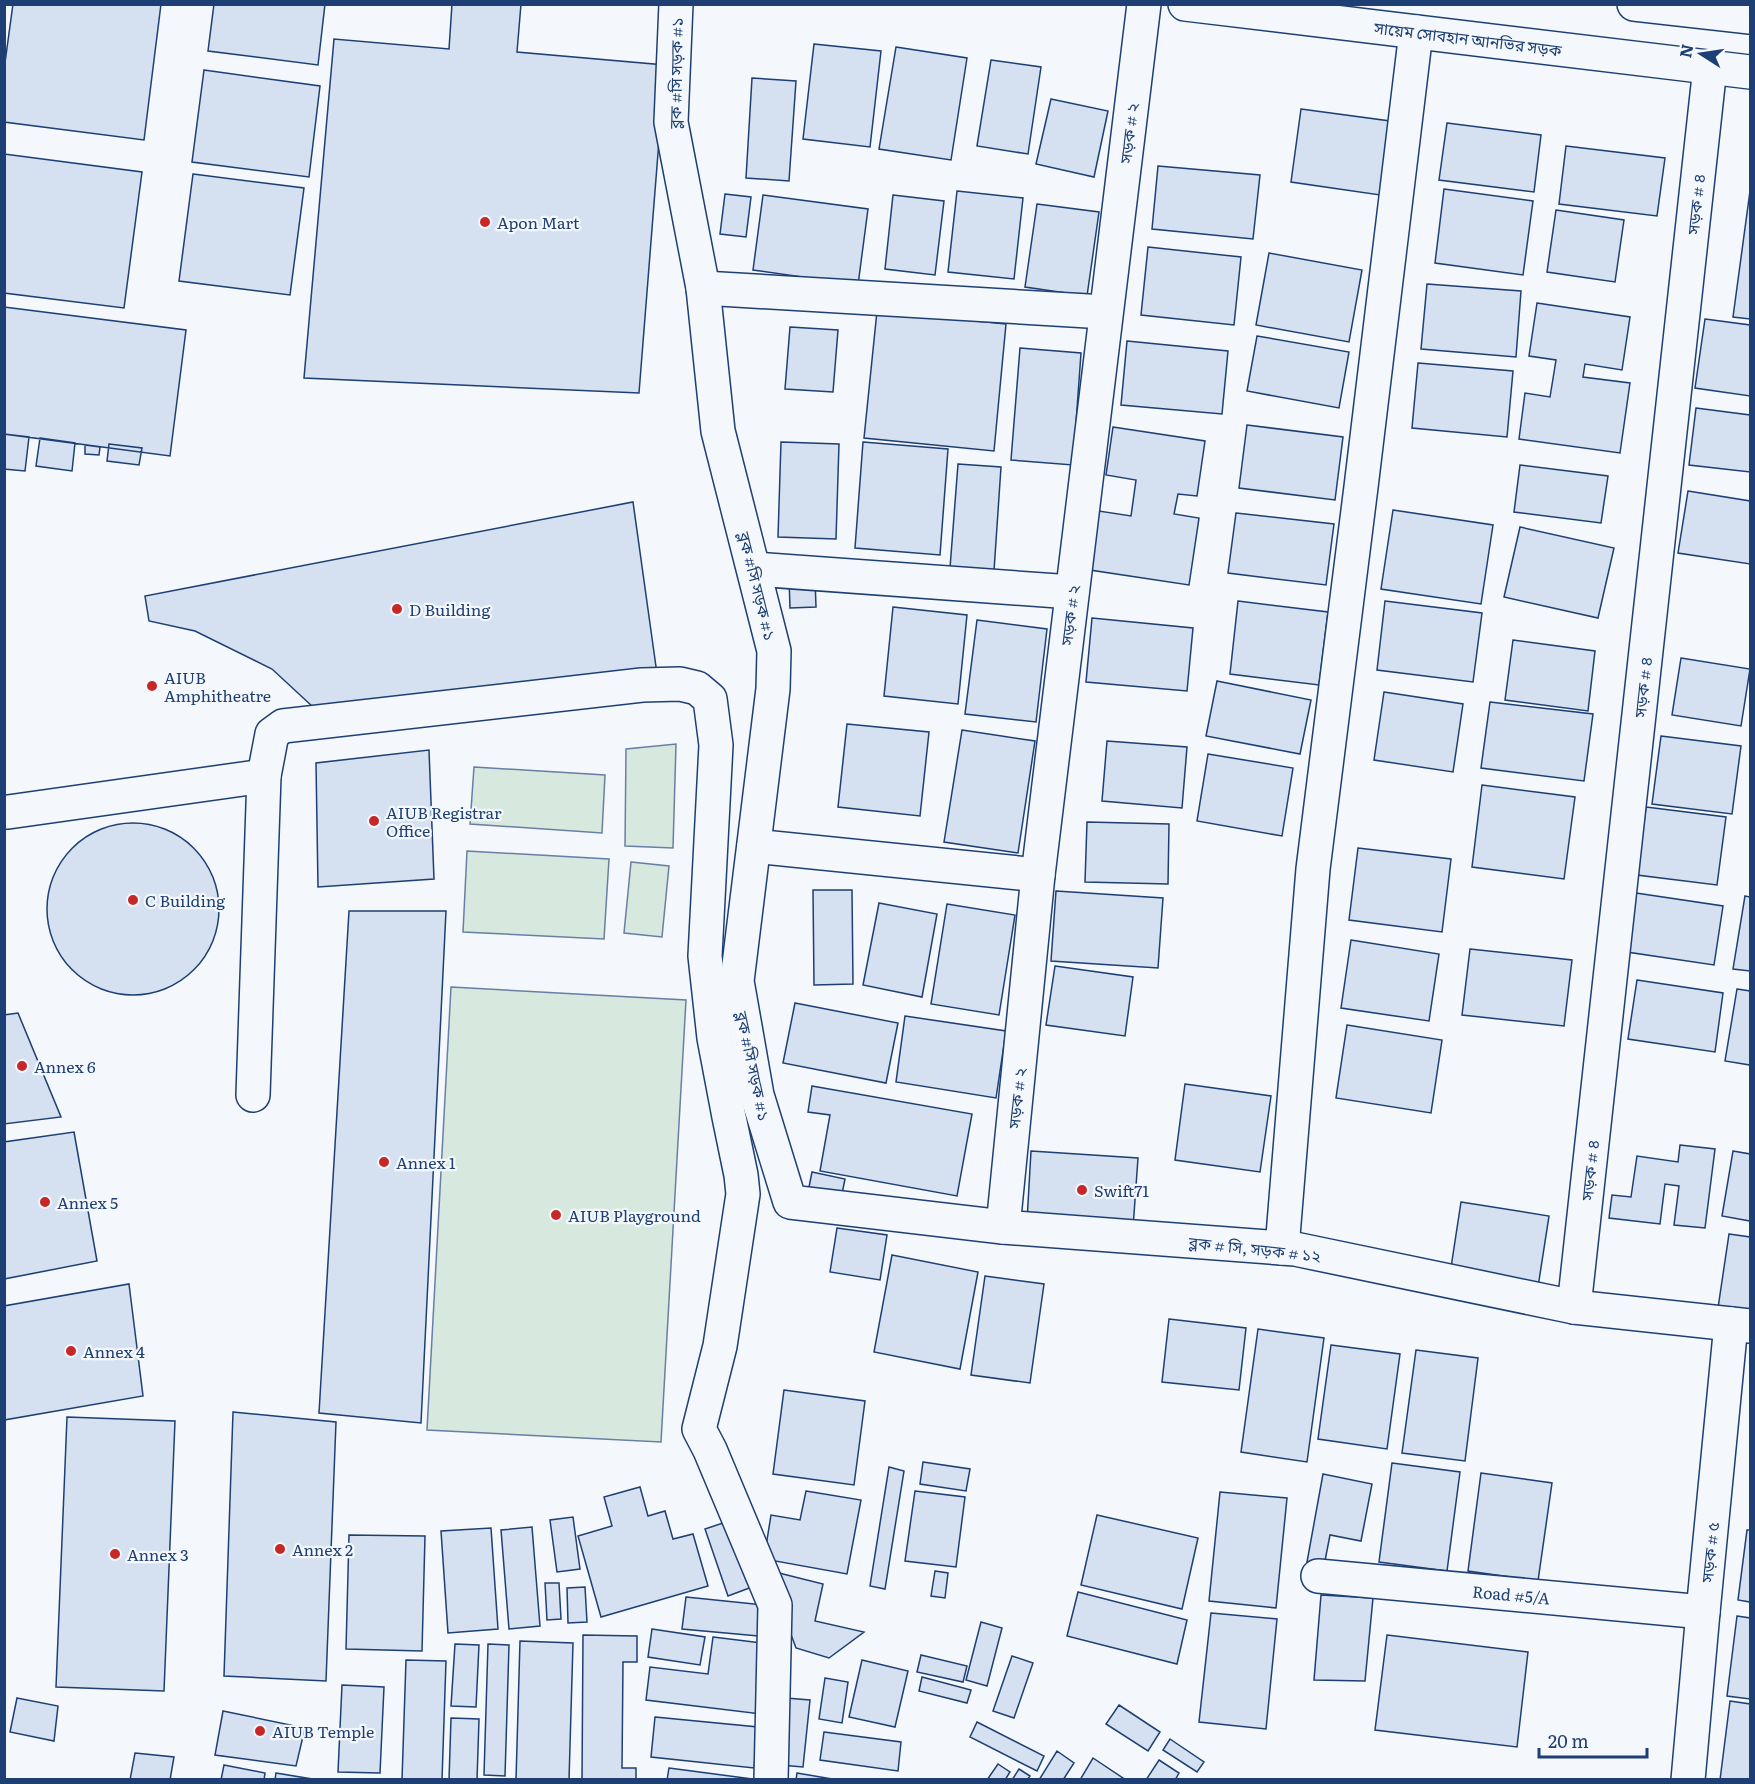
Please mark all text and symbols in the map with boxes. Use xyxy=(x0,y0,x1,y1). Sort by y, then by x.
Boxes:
street label: সায়েম সোবহান আনভির সড়ক xyxy=(1372,14,1564,62)
street label: ব্লক #সি সড়ক #১ xyxy=(662,17,688,130)
north arrow xyxy=(1671,24,1731,84)
text: N xyxy=(1672,42,1698,60)
street label: সড়ক # ২ xyxy=(1112,101,1144,166)
street label: সড়ক # ৪ xyxy=(1680,172,1710,237)
place label: Apon Mart xyxy=(497,210,580,234)
marker: Apon Mart xyxy=(478,215,492,229)
street label: ব্লক #সি সড়ক #১ xyxy=(733,528,783,643)
street label: সড়ক # ২ xyxy=(1053,583,1085,648)
place label: D Building xyxy=(409,597,490,621)
marker: D Building xyxy=(390,602,404,616)
street label: সড়ক # ৪ xyxy=(1627,655,1657,720)
place label: AIUB Amphitheatre xyxy=(164,665,271,707)
marker: AIUB Amphitheatre xyxy=(145,679,159,693)
place label: AIUB Registrar Office xyxy=(386,800,502,842)
marker: AIUB Registrar Office xyxy=(367,814,381,828)
place label: C Building xyxy=(145,888,225,912)
marker: C Building xyxy=(126,893,140,907)
street label: ব্লক #সি সড়ক #১ xyxy=(730,1008,777,1123)
place label: Annex 6 xyxy=(34,1054,96,1078)
marker: Annex 6 xyxy=(15,1059,29,1073)
street label: সড়ক # ২ xyxy=(1001,1066,1031,1131)
street label: সড়ক # ৪ xyxy=(1574,1138,1604,1203)
place label: Annex 1 xyxy=(396,1150,456,1174)
marker: Annex 1 xyxy=(377,1155,391,1169)
place label: Swift71 xyxy=(1094,1178,1149,1202)
marker: Swift71 xyxy=(1075,1183,1089,1197)
place label: Annex 5 xyxy=(57,1190,118,1214)
marker: Annex 5 xyxy=(38,1195,52,1209)
place label: AIUB Playground xyxy=(568,1203,701,1227)
marker: AIUB Playground xyxy=(549,1208,563,1222)
street label: ব্লক # সি, সড়ক # ১২ xyxy=(1187,1229,1323,1267)
place label: Annex 4 xyxy=(83,1339,145,1363)
marker: Annex 4 xyxy=(64,1344,78,1358)
street label: সড়ক # ৫ xyxy=(1694,1520,1724,1585)
place label: Annex 2 xyxy=(292,1537,353,1561)
place label: Annex 3 xyxy=(127,1542,189,1566)
marker: Annex 2 xyxy=(273,1542,287,1556)
marker: Annex 3 xyxy=(108,1547,122,1561)
street label: Road #5/A xyxy=(1471,1578,1551,1610)
place label: AIUB Temple xyxy=(272,1719,374,1743)
scale bar xyxy=(1539,1721,1647,1759)
marker: AIUB Temple xyxy=(253,1724,267,1738)
text: 20 m xyxy=(1548,1727,1589,1754)

